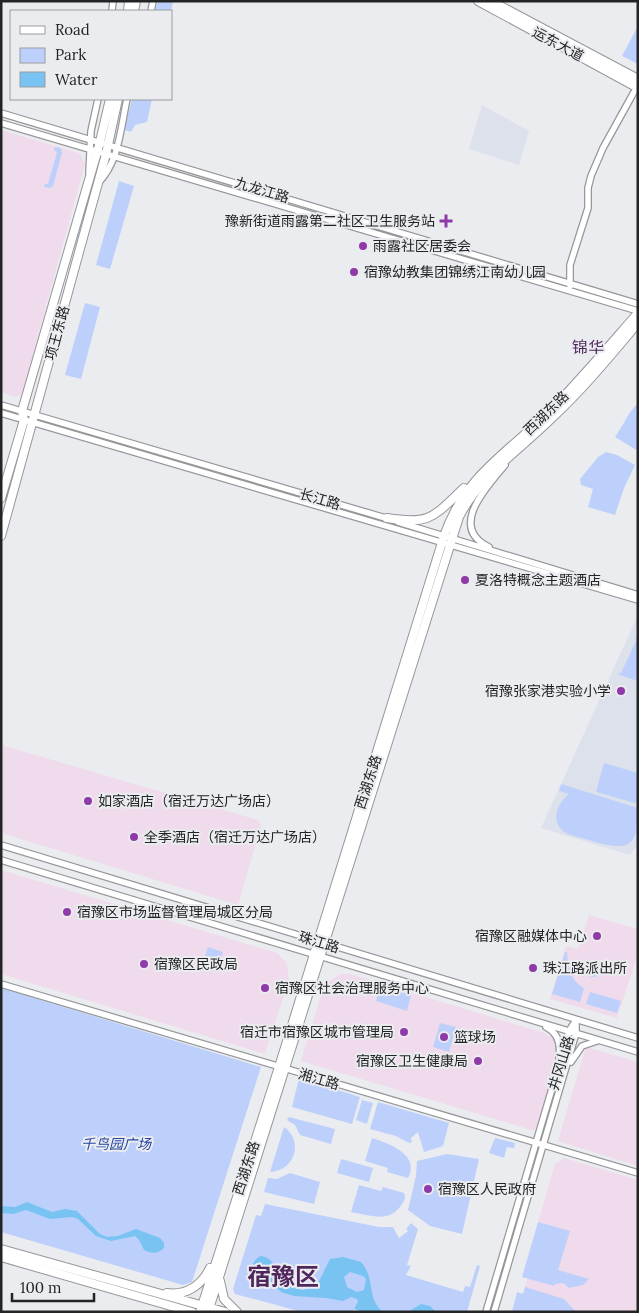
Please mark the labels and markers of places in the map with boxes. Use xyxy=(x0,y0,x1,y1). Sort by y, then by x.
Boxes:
place label: 豫新街道雨露第二社区卫生服务站 xyxy=(225,212,435,230)
marker: 豫新街道雨露第二社区卫生服务站 xyxy=(439,214,453,228)
place label: 雨露社区居委会 xyxy=(373,237,471,255)
marker: 雨露社区居委会 xyxy=(357,240,369,252)
place label: 宿豫幼教集团锦绣江南幼儿园 xyxy=(364,263,546,281)
marker: 宿豫幼教集团锦绣江南幼儿园 xyxy=(348,266,360,278)
place label: 夏洛特概念主题酒店 xyxy=(475,571,601,589)
marker: 夏洛特概念主题酒店 xyxy=(459,574,471,586)
place label: 宿豫张家港实验小学 xyxy=(485,682,611,700)
marker: 宿豫张家港实验小学 xyxy=(615,685,627,697)
place label: 如家酒店（宿迁万达广场店） xyxy=(98,792,280,810)
marker: 如家酒店（宿迁万达广场店） xyxy=(82,795,94,807)
place label: 全季酒店（宿迁万达广场店） xyxy=(144,828,326,846)
marker: 全季酒店（宿迁万达广场店） xyxy=(128,831,140,843)
place label: 宿豫区市场监督管理局城区分局 xyxy=(77,903,273,921)
marker: 宿豫区市场监督管理局城区分局 xyxy=(61,906,73,918)
place label: 宿豫区融媒体中心 xyxy=(475,927,587,945)
marker: 宿豫区融媒体中心 xyxy=(591,930,603,942)
place label: 宿豫区民政局 xyxy=(154,955,238,973)
marker: 宿豫区民政局 xyxy=(138,958,150,970)
place label: 珠江路派出所 xyxy=(543,959,627,977)
marker: 珠江路派出所 xyxy=(527,962,539,974)
place label: 宿豫区社会治理服务中心 xyxy=(275,979,429,997)
marker: 宿豫区社会治理服务中心 xyxy=(259,982,271,994)
place label: 宿迁市宿豫区城市管理局 xyxy=(240,1023,394,1041)
marker: 宿迁市宿豫区城市管理局 xyxy=(398,1026,410,1038)
place label: 篮球场 xyxy=(454,1028,496,1046)
marker: 篮球场 xyxy=(438,1031,450,1043)
place label: 宿豫区卫生健康局 xyxy=(356,1052,468,1070)
marker: 宿豫区卫生健康局 xyxy=(472,1055,484,1067)
place label: 宿豫区人民政府 xyxy=(438,1180,536,1198)
marker: 宿豫区人民政府 xyxy=(422,1183,434,1195)

